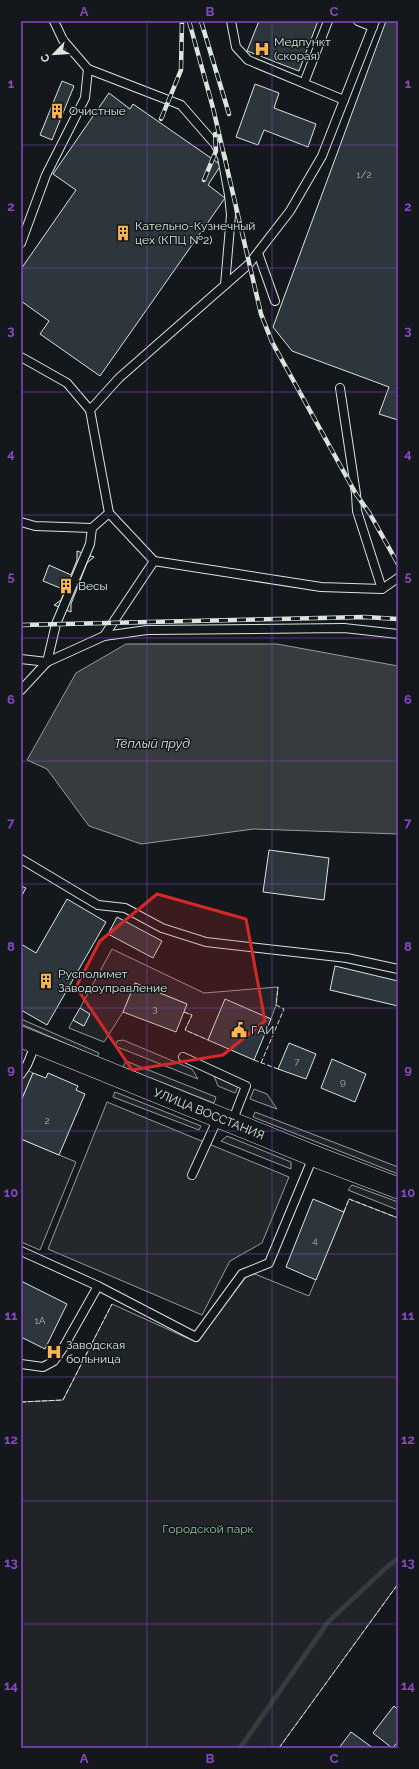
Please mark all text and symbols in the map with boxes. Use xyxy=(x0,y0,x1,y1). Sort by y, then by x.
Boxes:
text: A xyxy=(80,4,89,19)
text: B xyxy=(206,4,215,19)
text: C xyxy=(330,4,339,19)
north arrow xyxy=(34,34,74,74)
place label: Медпункт (скорая) xyxy=(274,35,331,63)
hospital icon: Медпункт (скорая) xyxy=(253,40,271,58)
text: С xyxy=(38,51,53,64)
text: 1 xyxy=(8,76,15,91)
text: 1 xyxy=(405,76,412,91)
building icon: Очистные xyxy=(48,102,66,120)
place label: Очистные xyxy=(69,104,126,118)
house number: 1/2 xyxy=(356,169,372,180)
text: 2 xyxy=(7,199,15,214)
text: 2 xyxy=(404,199,412,214)
place label: Кательно-Кузнечный цех (КПЦ №2) xyxy=(135,219,255,247)
building icon: Кательно-Кузнечный цех (КПЦ №2) xyxy=(114,224,132,242)
text: 3 xyxy=(7,323,15,338)
text: 3 xyxy=(404,323,412,338)
text: 4 xyxy=(7,446,15,461)
text: 4 xyxy=(404,446,412,461)
text: 5 xyxy=(7,569,15,584)
text: 5 xyxy=(404,569,412,584)
building icon: Весы xyxy=(57,577,75,595)
place label: Весы xyxy=(78,579,108,593)
text: 6 xyxy=(7,692,15,707)
text: 6 xyxy=(404,692,412,707)
water label: Тёплый пруд xyxy=(114,736,190,751)
text: 7 xyxy=(7,815,15,830)
text: 7 xyxy=(404,815,412,830)
text: 8 xyxy=(7,939,15,954)
text: 8 xyxy=(404,939,412,954)
place label: Русполимет Заводоуправление xyxy=(58,967,167,995)
building icon: Русполимет Заводоуправление xyxy=(37,972,55,990)
house number: 3 xyxy=(152,1003,158,1014)
public building icon: ГАИ xyxy=(230,1021,248,1039)
place label: ГАИ xyxy=(251,1023,274,1037)
house number: 7 xyxy=(294,1056,300,1067)
text: 9 xyxy=(7,1062,15,1077)
text: 9 xyxy=(404,1062,412,1077)
house number: 9 xyxy=(340,1076,346,1087)
street label: УЛИЦА ВОССТАНИЯ xyxy=(151,1085,267,1143)
house number: 2 xyxy=(44,1115,50,1126)
text: 10 xyxy=(4,1185,18,1200)
text: 10 xyxy=(401,1185,415,1200)
house number: 4 xyxy=(312,1235,318,1246)
text: 11 xyxy=(5,1308,18,1323)
text: 11 xyxy=(402,1308,415,1323)
house number: 1А xyxy=(34,1315,46,1326)
place label: Заводская больница xyxy=(66,1338,125,1366)
hospital icon: Заводская больница xyxy=(45,1343,63,1361)
text: 12 xyxy=(4,1432,18,1447)
text: 12 xyxy=(401,1432,415,1447)
park label: Городской парк xyxy=(162,1522,254,1536)
text: 13 xyxy=(4,1555,18,1570)
text: 13 xyxy=(401,1555,415,1570)
text: 14 xyxy=(4,1678,18,1693)
text: 14 xyxy=(401,1678,415,1693)
text: A xyxy=(80,1751,89,1766)
text: B xyxy=(206,1751,215,1766)
text: C xyxy=(330,1751,339,1766)

